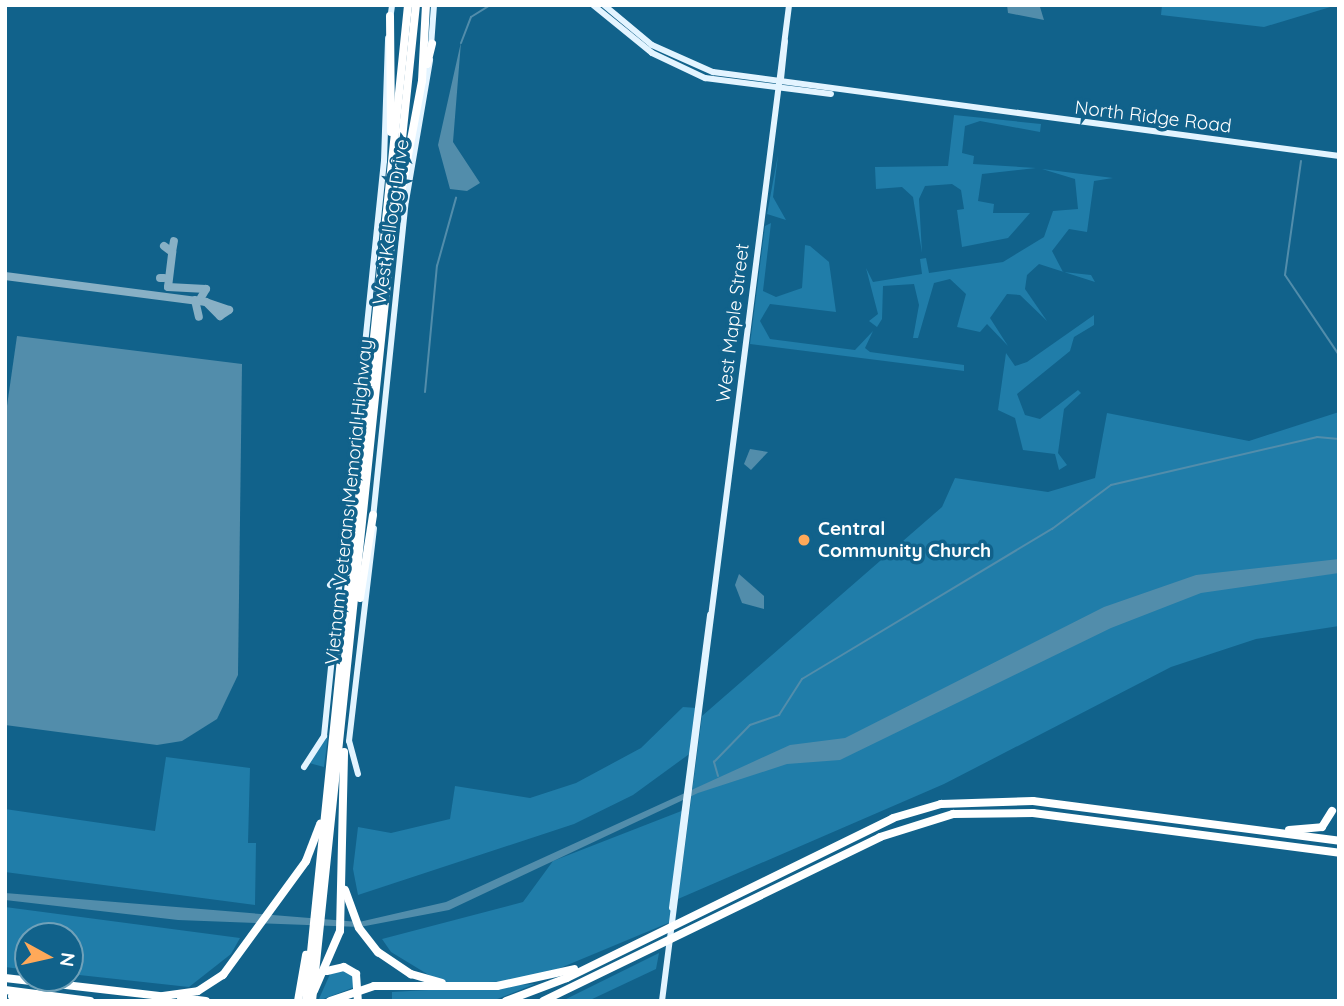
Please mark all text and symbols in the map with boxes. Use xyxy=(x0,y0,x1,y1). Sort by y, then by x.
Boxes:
street label: North Ridge Road xyxy=(1073,96,1233,138)
street label: West Kellogg Drive xyxy=(368,138,414,306)
street label: West Maple Street xyxy=(712,242,754,404)
street label: Vietnam Veterans Memorial Highway xyxy=(321,338,377,666)
place label: Central Community Church xyxy=(818,518,991,562)
marker: Central Community Church xyxy=(796,532,812,548)
north arrow xyxy=(14,922,84,992)
text: N xyxy=(55,951,81,968)

